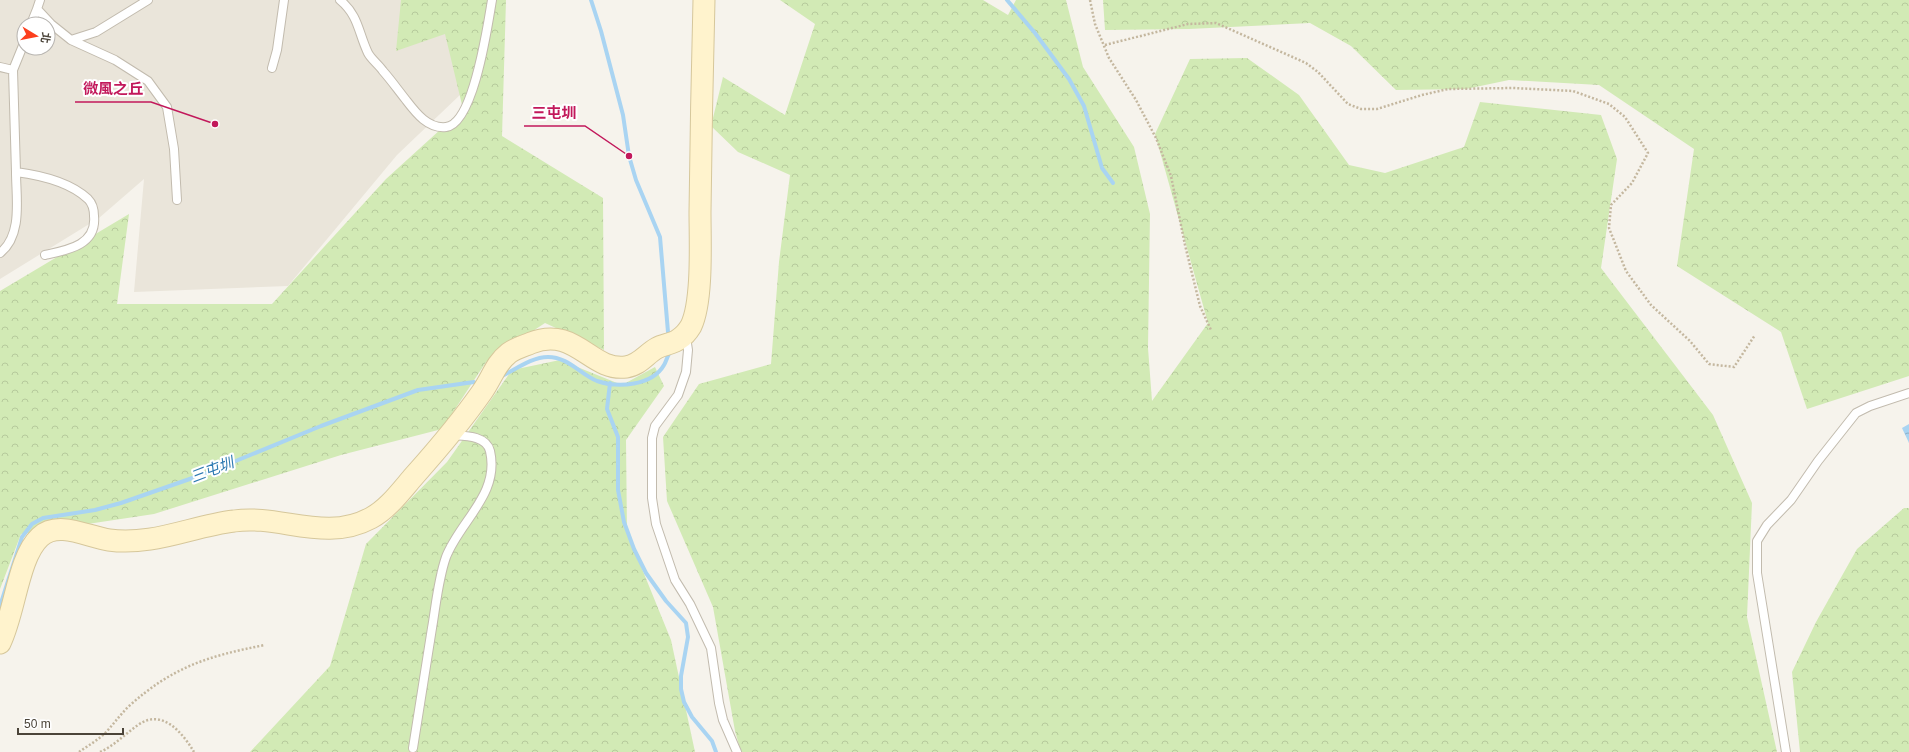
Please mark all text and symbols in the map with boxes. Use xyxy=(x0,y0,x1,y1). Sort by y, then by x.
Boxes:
north arrow xyxy=(16,16,56,56)
text: 北 xyxy=(39,31,53,44)
callout: 微風之丘 xyxy=(75,75,151,102)
text: 微風之丘 xyxy=(83,80,143,97)
callout: 三屯圳 xyxy=(524,99,585,126)
text: 三屯圳 xyxy=(531,104,577,121)
water label: 三屯圳 xyxy=(188,453,238,486)
scale bar xyxy=(18,710,123,736)
text: 50 m xyxy=(24,717,51,731)

